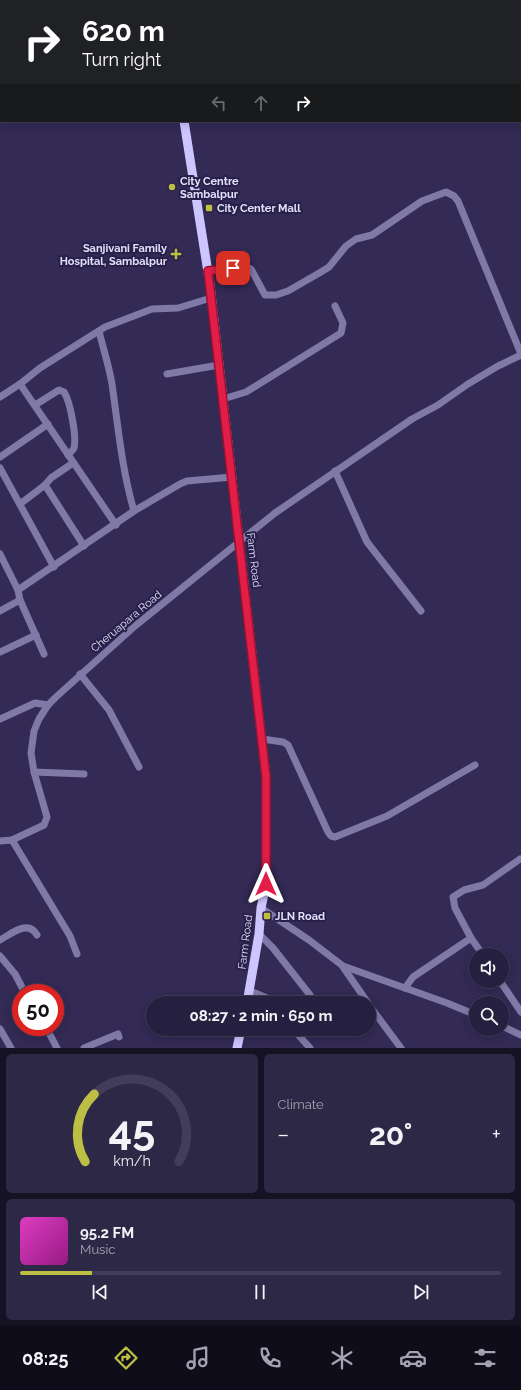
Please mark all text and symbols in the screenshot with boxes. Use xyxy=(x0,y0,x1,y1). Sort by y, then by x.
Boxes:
text: 620 m xyxy=(82,15,165,48)
icon: right xyxy=(16,16,68,68)
text: Turn right xyxy=(82,49,161,70)
icon: left xyxy=(208,92,230,114)
icon: ahead xyxy=(250,92,272,114)
icon: right xyxy=(292,92,314,114)
place label: City Centre Sambalpur xyxy=(180,175,239,201)
marker: City Centre Sambalpur xyxy=(167,182,177,192)
place label: City Center Mall xyxy=(217,202,301,215)
marker: City Center Mall xyxy=(204,203,214,213)
place label: Sanjivani Family Hospital, Sambalpur xyxy=(60,242,168,268)
marker: Sanjivani Family Hospital, Sambalpur xyxy=(170,248,182,260)
pin xyxy=(216,251,250,285)
icon: arrive xyxy=(222,257,244,279)
street label: Farm Road xyxy=(244,532,263,588)
street label: Cheruapara Road xyxy=(88,588,165,655)
position arrow xyxy=(245,863,287,905)
place label: JLN Road xyxy=(275,910,325,923)
marker: JLN Road xyxy=(262,911,272,921)
street label: Farm Road xyxy=(236,914,255,970)
map controls xyxy=(469,948,509,1036)
button: sound xyxy=(469,948,509,988)
speed limit sign: 50 xyxy=(12,984,64,1036)
button: search xyxy=(469,996,509,1036)
text: 08:27 · 2 min · 650 m xyxy=(189,1007,333,1025)
text: Climate xyxy=(278,1097,324,1112)
text: 45 xyxy=(108,1105,155,1154)
text: 20° xyxy=(369,1117,412,1152)
text: − xyxy=(278,1121,289,1147)
text: + xyxy=(492,1121,501,1147)
text: km/h xyxy=(113,1152,151,1168)
text: 95.2 FM xyxy=(80,1224,134,1242)
text: Music xyxy=(80,1242,115,1257)
icon: previous xyxy=(89,1281,111,1303)
icon: pause xyxy=(249,1281,271,1303)
icon: next xyxy=(410,1281,432,1303)
icon: directions xyxy=(112,1344,140,1372)
icon: music xyxy=(184,1344,212,1372)
icon: phone xyxy=(256,1344,284,1372)
icon: climate xyxy=(328,1344,356,1372)
icon: car xyxy=(399,1344,427,1372)
icon: filters xyxy=(471,1344,499,1372)
text: 08:25 xyxy=(22,1348,68,1369)

